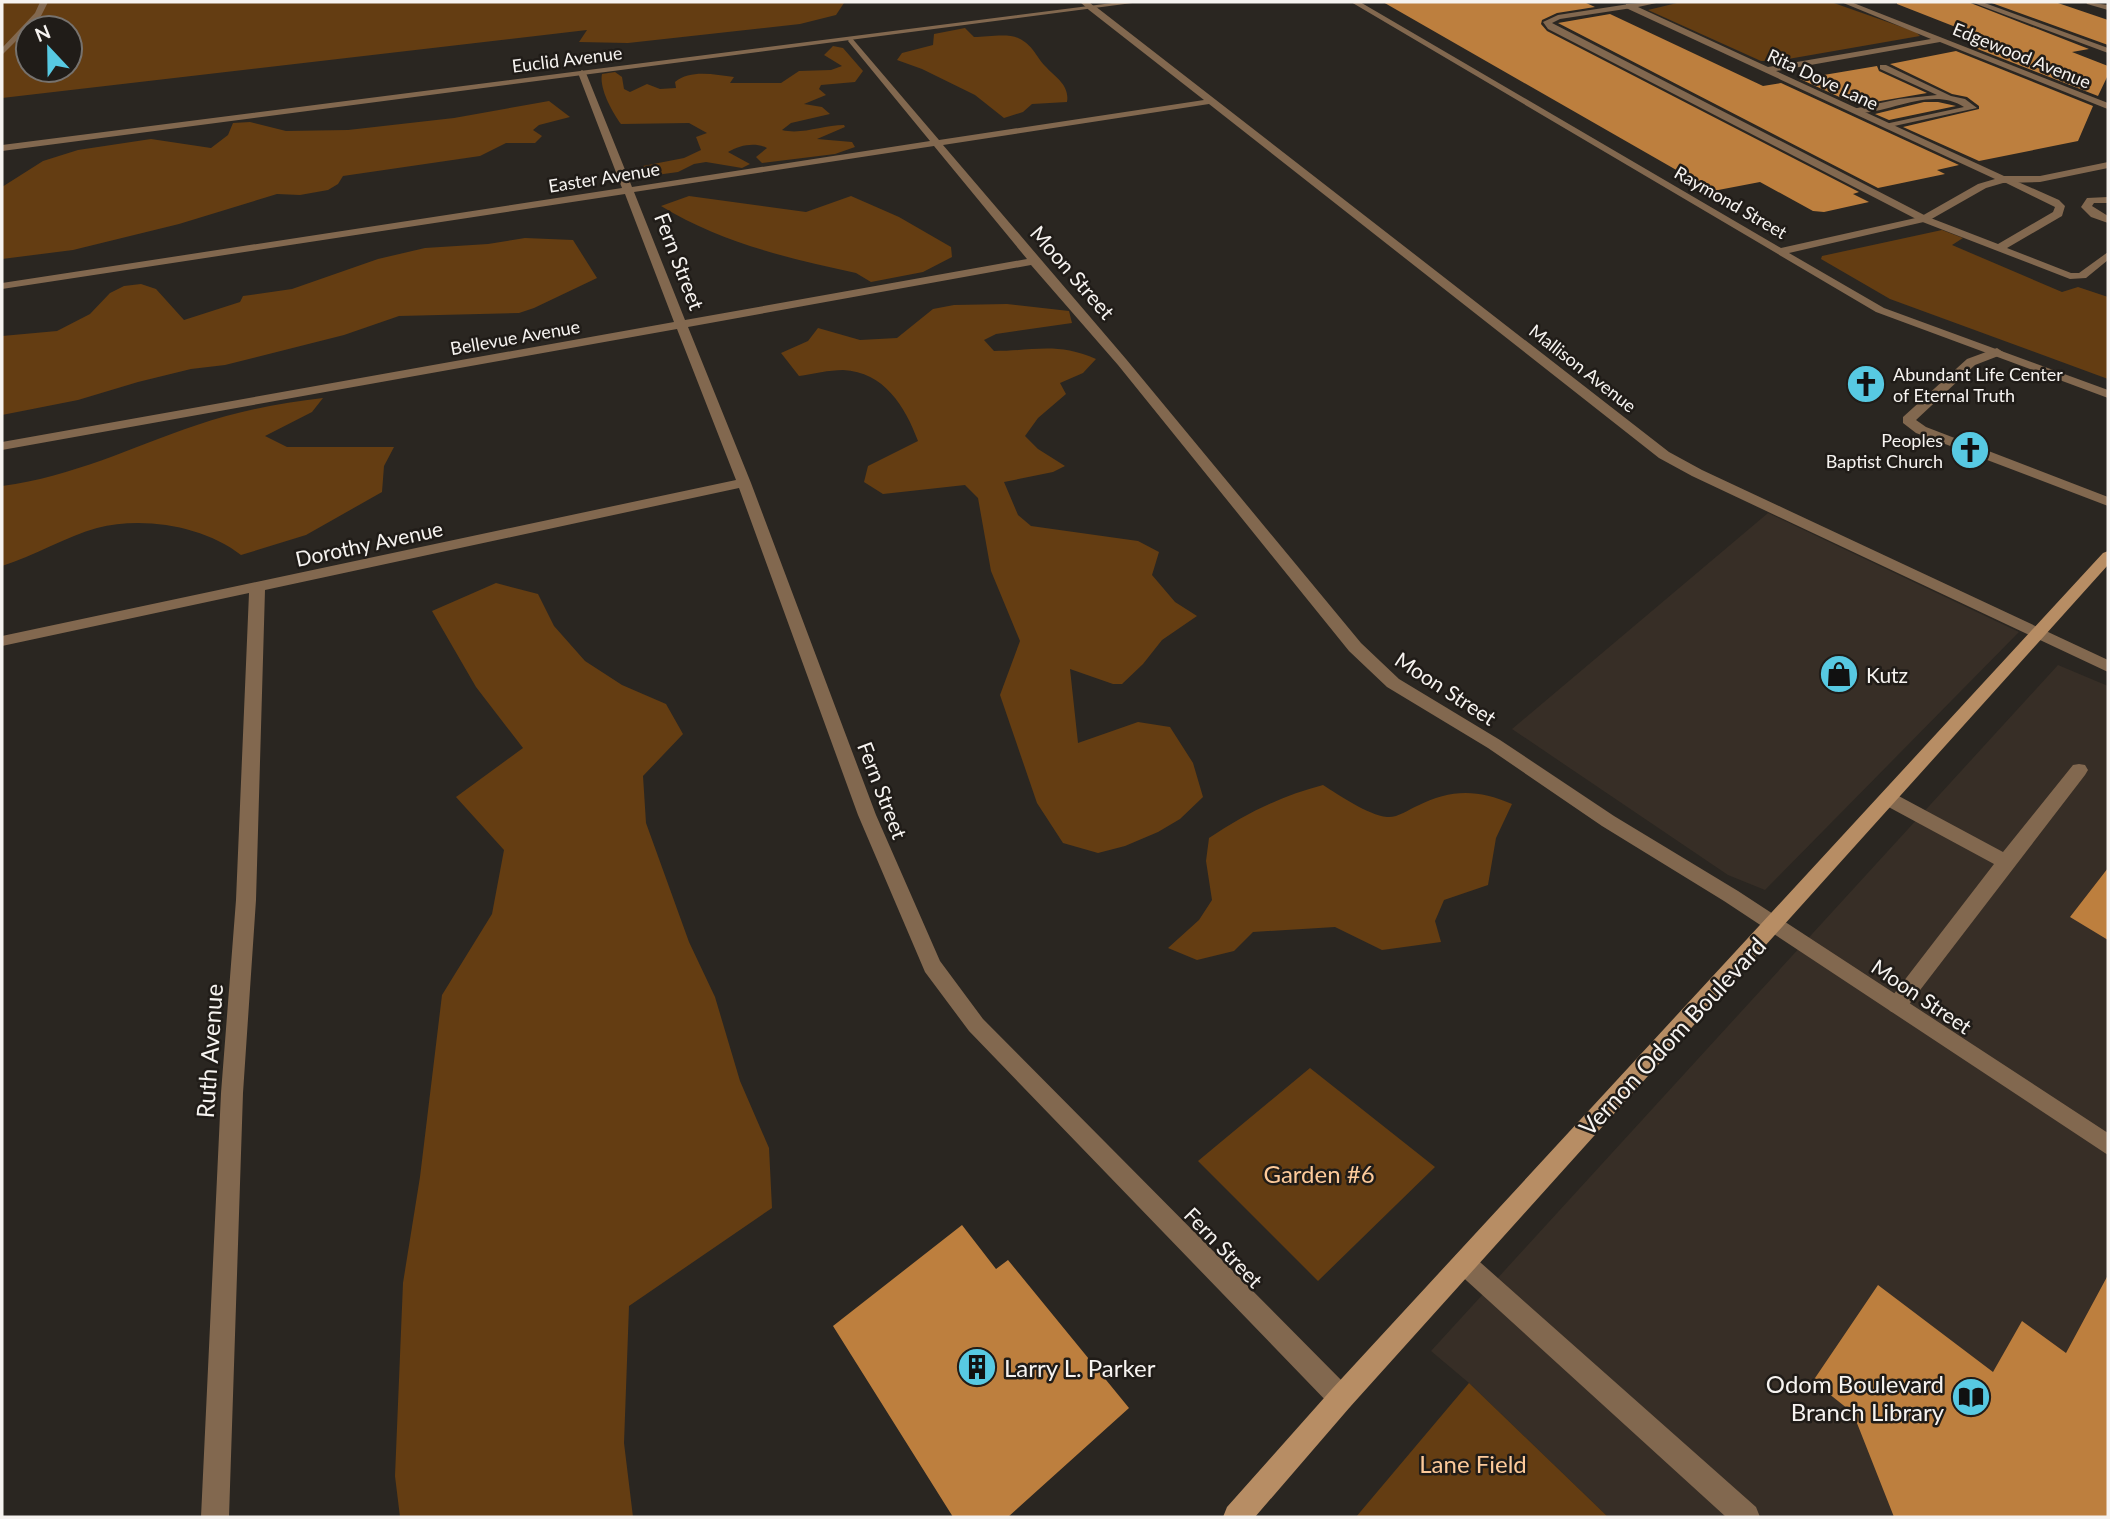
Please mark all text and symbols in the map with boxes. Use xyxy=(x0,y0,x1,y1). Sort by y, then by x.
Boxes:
north arrow xyxy=(14,14,84,84)
street label: Edgewood Avenue xyxy=(1950,17,2094,93)
text: N xyxy=(31,19,54,46)
street label: Euclid Avenue xyxy=(511,41,623,77)
street label: Rita Dove Lane xyxy=(1764,44,1882,114)
street label: Easter Avenue xyxy=(547,157,661,197)
street label: Raymond Street xyxy=(1671,161,1792,243)
street label: Fern Street xyxy=(650,209,710,314)
street label: Moon Street xyxy=(1026,220,1121,324)
street label: Bellevue Avenue xyxy=(448,315,582,359)
street label: Mallison Avenue xyxy=(1525,319,1641,417)
church icon: Abundant Life Center of Eternal Truth xyxy=(1845,363,1887,405)
place label: Abundant Life Center of Eternal Truth xyxy=(1893,363,2063,406)
place label: Peoples Baptist Church xyxy=(1826,429,1943,472)
church icon: Peoples Baptist Church xyxy=(1949,429,1991,471)
street label: Dorothy Avenue xyxy=(293,515,445,571)
street label: Moon Street xyxy=(1391,646,1502,730)
shop icon: Kutz xyxy=(1818,653,1860,695)
place label: Kutz xyxy=(1866,662,1908,687)
street label: Fern Street xyxy=(853,738,913,843)
street label: Vernon Odom Boulevard xyxy=(1573,931,1771,1141)
street label: Moon Street xyxy=(1867,953,1977,1039)
street label: Ruth Avenue xyxy=(190,983,228,1119)
park label: Garden #6 xyxy=(1263,1159,1375,1188)
street label: Fern Street xyxy=(1180,1202,1269,1293)
building icon: Larry L. Parker xyxy=(956,1346,998,1388)
place label: Larry L. Parker xyxy=(1004,1353,1156,1382)
place label: Odom Boulevard Branch Library xyxy=(1766,1369,1945,1426)
library icon: Odom Boulevard Branch Library xyxy=(1950,1376,1992,1418)
park label: Lane Field xyxy=(1419,1449,1527,1478)

